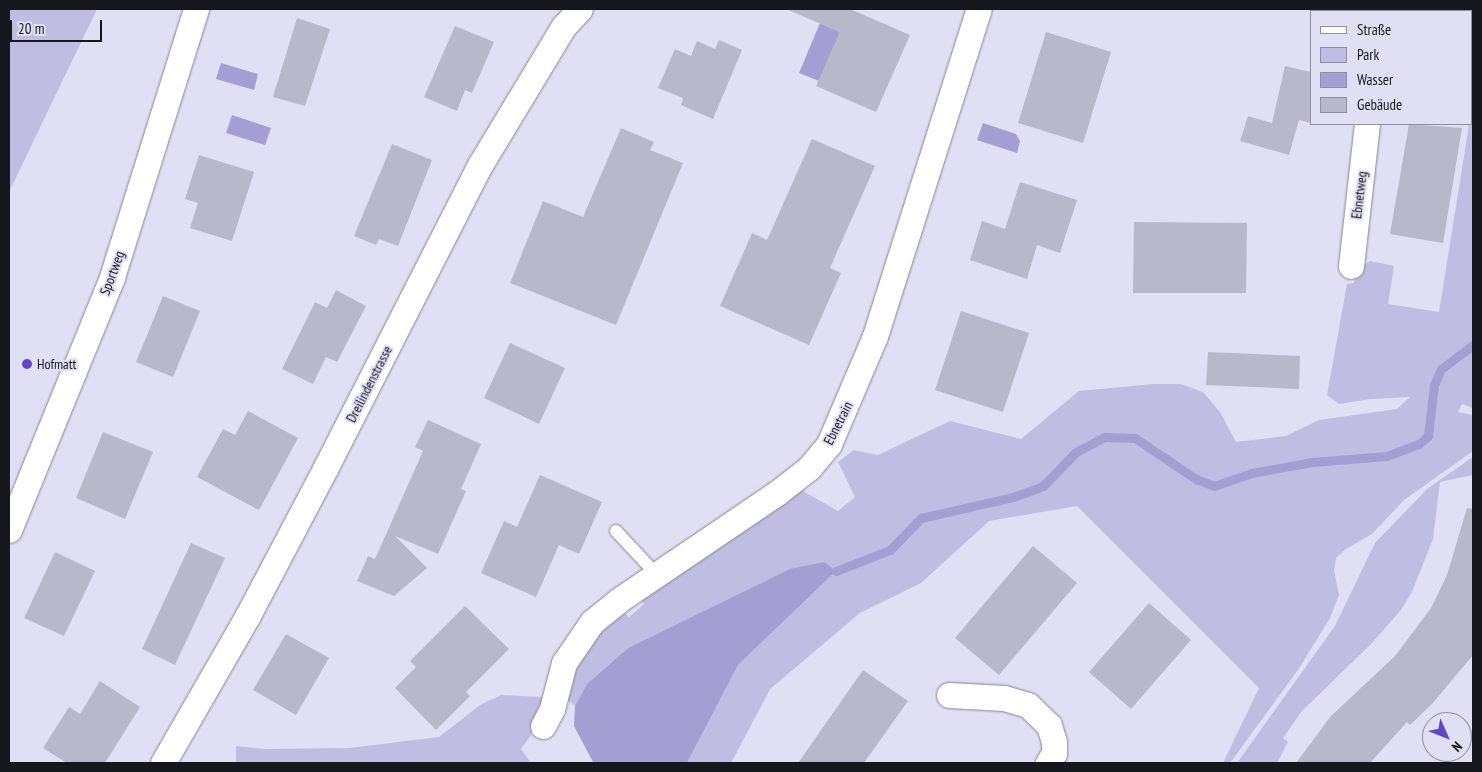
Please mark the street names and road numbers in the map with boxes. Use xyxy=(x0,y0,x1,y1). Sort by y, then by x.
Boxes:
street label: Ebnetweg xyxy=(1348,170,1370,220)
street label: Sportweg xyxy=(96,249,128,297)
street label: Dreilindenstrasse xyxy=(343,343,395,425)
street label: Ebnetrain xyxy=(820,398,856,448)

